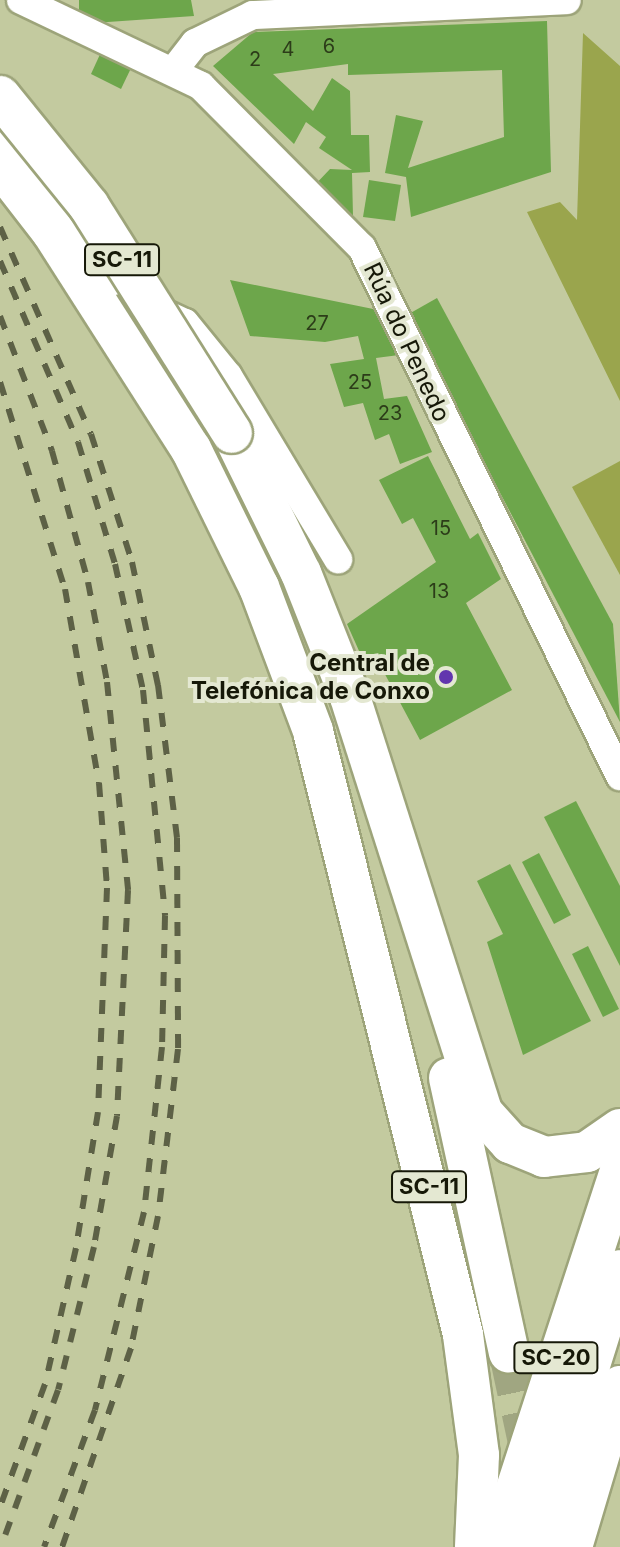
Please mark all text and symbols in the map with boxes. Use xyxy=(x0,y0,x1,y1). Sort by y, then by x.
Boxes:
house number: 6 xyxy=(323,34,335,58)
house number: 4 xyxy=(282,37,294,61)
house number: 2 xyxy=(249,47,261,71)
road number: SC-11 xyxy=(84,242,160,278)
street label: Rúa do Penedo xyxy=(358,258,456,426)
house number: 27 xyxy=(305,311,329,335)
house number: 25 xyxy=(348,370,372,394)
house number: 23 xyxy=(378,401,402,425)
house number: 15 xyxy=(431,516,451,540)
house number: 13 xyxy=(429,579,449,603)
place label: Central de Telefónica de Conxo xyxy=(191,649,430,705)
marker: Central de Telefónica de Conxo xyxy=(437,668,455,686)
road number: SC-11 xyxy=(391,1169,467,1205)
road number: SC-20 xyxy=(512,1340,600,1376)

